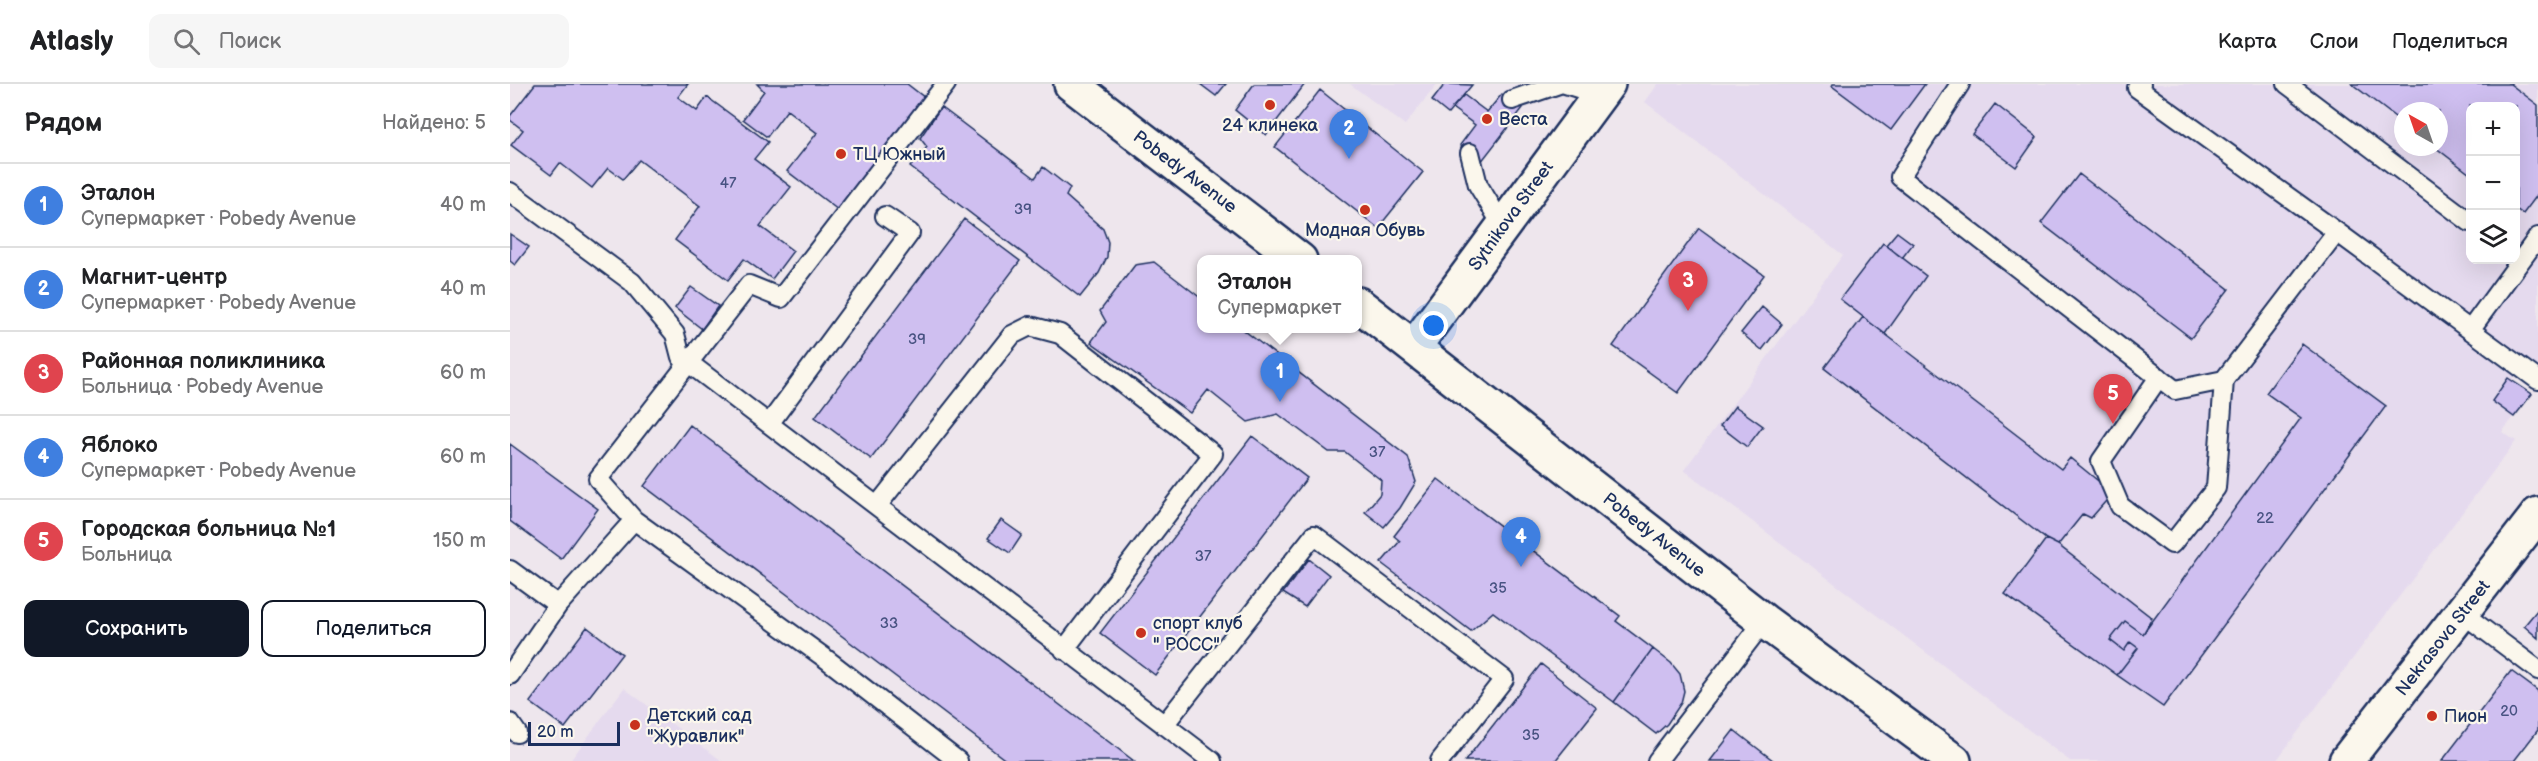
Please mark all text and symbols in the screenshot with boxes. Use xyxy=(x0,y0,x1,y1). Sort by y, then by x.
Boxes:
search box xyxy=(149,14,569,68)
text: Atlasly xyxy=(30,25,113,58)
icon: search xyxy=(170,25,203,58)
text: Поиск xyxy=(218,28,281,55)
text: Карта xyxy=(2218,29,2277,54)
text: Слои xyxy=(2310,29,2359,54)
text: Поделиться xyxy=(2392,29,2508,54)
marker: 24 клинека xyxy=(1263,98,1277,112)
north arrow xyxy=(2394,102,2448,156)
map controls xyxy=(2466,102,2520,264)
button: + xyxy=(2466,102,2520,156)
text: Рядом xyxy=(24,108,102,139)
place label: Веста xyxy=(1499,109,1548,130)
pin: 2 xyxy=(1330,110,1368,159)
text: Найдено: 5 xyxy=(382,111,486,135)
marker: Веста xyxy=(1480,112,1494,126)
place label: 24 клинека xyxy=(1222,115,1318,136)
street label: Pobedy Avenue xyxy=(1129,126,1241,218)
place label: ТЦ Южный xyxy=(853,144,946,165)
marker: ТЦ Южный xyxy=(834,147,848,161)
button: − xyxy=(2466,156,2520,210)
street label: Sytnikova Street xyxy=(1464,157,1558,275)
house number: 47 xyxy=(720,174,737,193)
text: Эталон xyxy=(81,180,155,207)
text: 1 xyxy=(39,193,48,217)
text: 40 m xyxy=(440,193,486,217)
house number: 39 xyxy=(1014,200,1032,219)
marker: Модная Обувь xyxy=(1358,203,1372,217)
text: Супермаркет · Pobedy Avenue xyxy=(81,207,356,231)
button: layers xyxy=(2466,210,2520,264)
place label: Модная Обувь xyxy=(1305,220,1425,241)
popup xyxy=(1197,255,1362,333)
pin: 3 xyxy=(1668,262,1708,311)
text: Магнит-центр xyxy=(81,264,227,291)
text: Эталон xyxy=(1217,269,1292,296)
text: 2 xyxy=(38,277,49,301)
text: 40 m xyxy=(440,277,486,301)
text: Супермаркет · Pobedy Avenue xyxy=(81,291,356,315)
text: Супермаркет xyxy=(1217,296,1342,320)
your location xyxy=(1419,311,1448,340)
house number: 39 xyxy=(908,330,926,349)
text: Районная поликлиника xyxy=(81,348,325,375)
pin: 1 xyxy=(1260,352,1300,402)
text: 3 xyxy=(38,361,49,385)
text: 60 m xyxy=(440,361,486,385)
pin: 5 xyxy=(2094,374,2132,424)
text: Больница · Pobedy Avenue xyxy=(81,375,323,399)
text: Яблоко xyxy=(81,432,158,459)
house number: 37 xyxy=(1369,443,1386,462)
text: 4 xyxy=(38,445,49,469)
text: 60 m xyxy=(440,445,486,469)
text: Супермаркет · Pobedy Avenue xyxy=(81,459,356,483)
street label: Pobedy Avenue xyxy=(1599,488,1710,582)
house number: 22 xyxy=(2256,509,2274,528)
text: Городская больница №1 xyxy=(81,516,336,543)
pin: 4 xyxy=(1502,518,1540,567)
text: 5 xyxy=(38,529,49,553)
text: 150 m xyxy=(433,529,486,553)
text: Больница xyxy=(81,543,172,567)
house number: 37 xyxy=(1195,547,1212,566)
street label: Nekrasova Street xyxy=(2391,576,2495,700)
house number: 35 xyxy=(1489,579,1507,598)
button: Сохранить xyxy=(24,600,249,657)
button: Поделиться xyxy=(261,600,486,657)
place label: спорт клуб " РОСС" xyxy=(1153,613,1243,655)
house number: 33 xyxy=(880,614,898,633)
marker: спорт клуб " РОСС" xyxy=(1134,626,1148,640)
house number: 20 xyxy=(2500,702,2518,721)
place label: Детский сад "Журавлик" xyxy=(647,705,752,747)
place label: Пион xyxy=(2444,706,2487,727)
marker: Пион xyxy=(2425,709,2439,723)
marker: Детский сад "Журавлик" xyxy=(628,718,642,732)
scale bar xyxy=(528,719,620,746)
text: 20 m xyxy=(537,723,573,742)
house number: 35 xyxy=(1522,726,1540,745)

